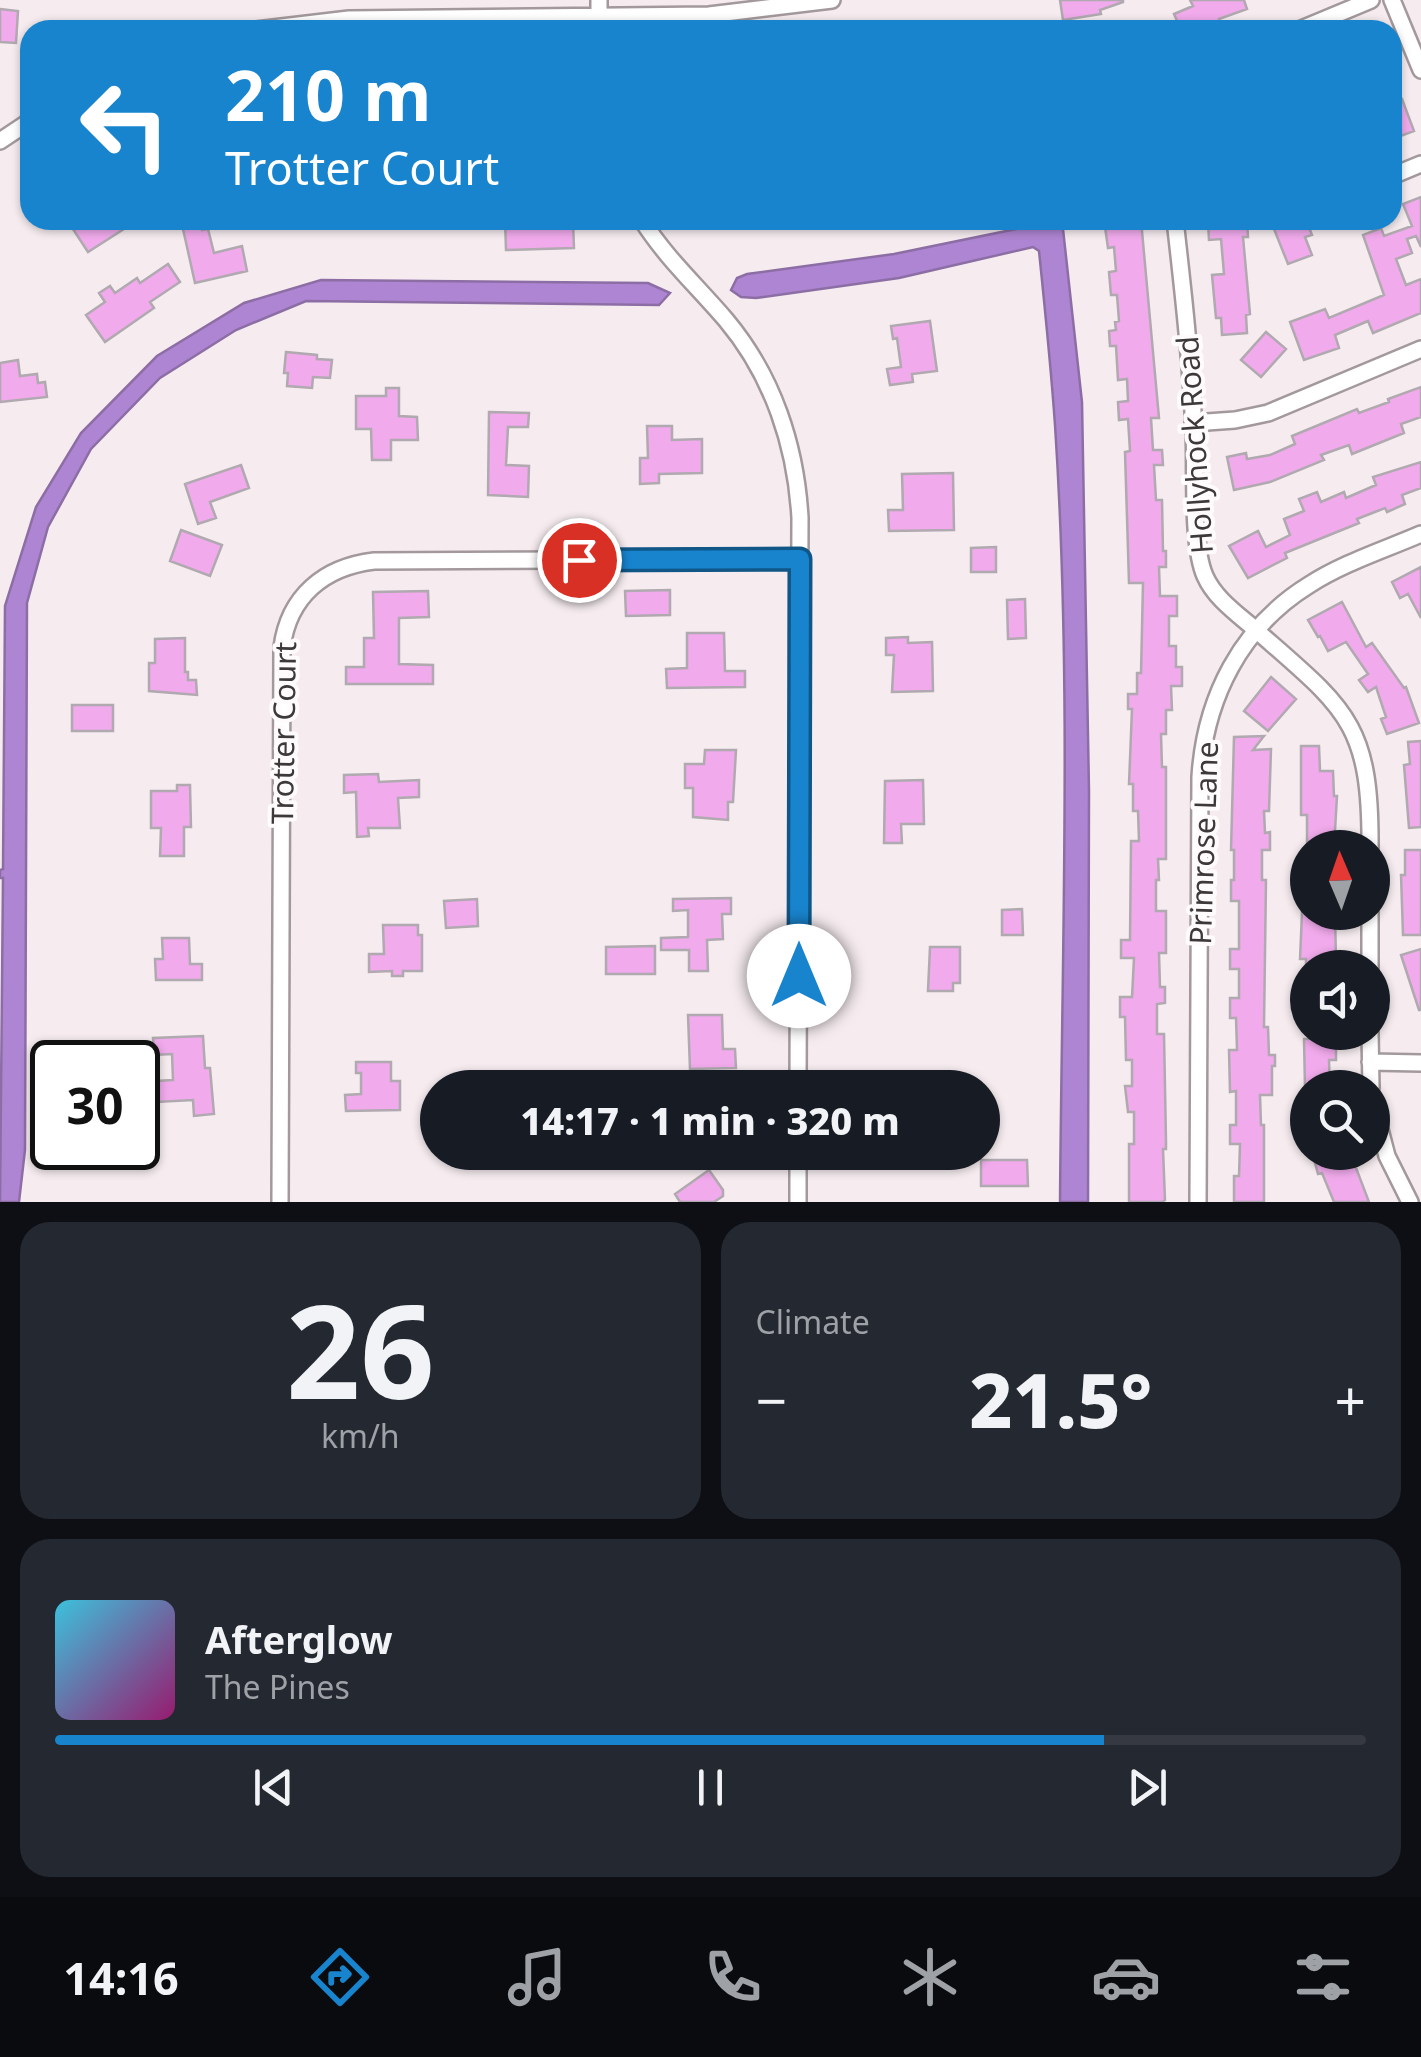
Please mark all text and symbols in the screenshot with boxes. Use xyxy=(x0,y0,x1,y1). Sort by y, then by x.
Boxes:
text: 210 m xyxy=(225,46,432,142)
icon: left xyxy=(60,60,190,190)
text: Trotter Court xyxy=(225,137,499,198)
street label: Hollyhock Road xyxy=(1166,335,1222,555)
pin xyxy=(537,518,622,603)
icon: arrive xyxy=(552,533,607,588)
street label: Trotter Court xyxy=(261,641,305,825)
street label: Primrose Lane xyxy=(1179,741,1227,945)
north arrow xyxy=(1290,830,1390,930)
map controls xyxy=(1290,830,1390,1170)
position arrow xyxy=(747,924,851,1028)
button: sound xyxy=(1290,950,1390,1050)
speed limit sign: 30 xyxy=(30,1040,160,1170)
button: search xyxy=(1290,1070,1390,1170)
text: 14:17 · 1 min · 320 m xyxy=(520,1094,900,1146)
text: 26 xyxy=(286,1260,435,1437)
text: Climate xyxy=(756,1300,870,1343)
text: 21.5° xyxy=(969,1348,1152,1450)
text: − xyxy=(756,1362,787,1437)
text: + xyxy=(1335,1362,1366,1437)
text: km/h xyxy=(321,1414,400,1457)
text: Afterglow xyxy=(205,1613,393,1665)
text: The Pines xyxy=(205,1665,350,1708)
icon: previous xyxy=(246,1760,301,1815)
icon: pause xyxy=(683,1760,738,1815)
icon: next xyxy=(1120,1760,1175,1815)
icon: directions xyxy=(305,1942,375,2012)
icon: music xyxy=(502,1942,572,2012)
icon: phone xyxy=(698,1942,768,2012)
icon: climate xyxy=(895,1942,965,2012)
icon: car xyxy=(1091,1942,1161,2012)
icon: filters xyxy=(1288,1942,1358,2012)
text: 14:16 xyxy=(63,1947,179,2008)

